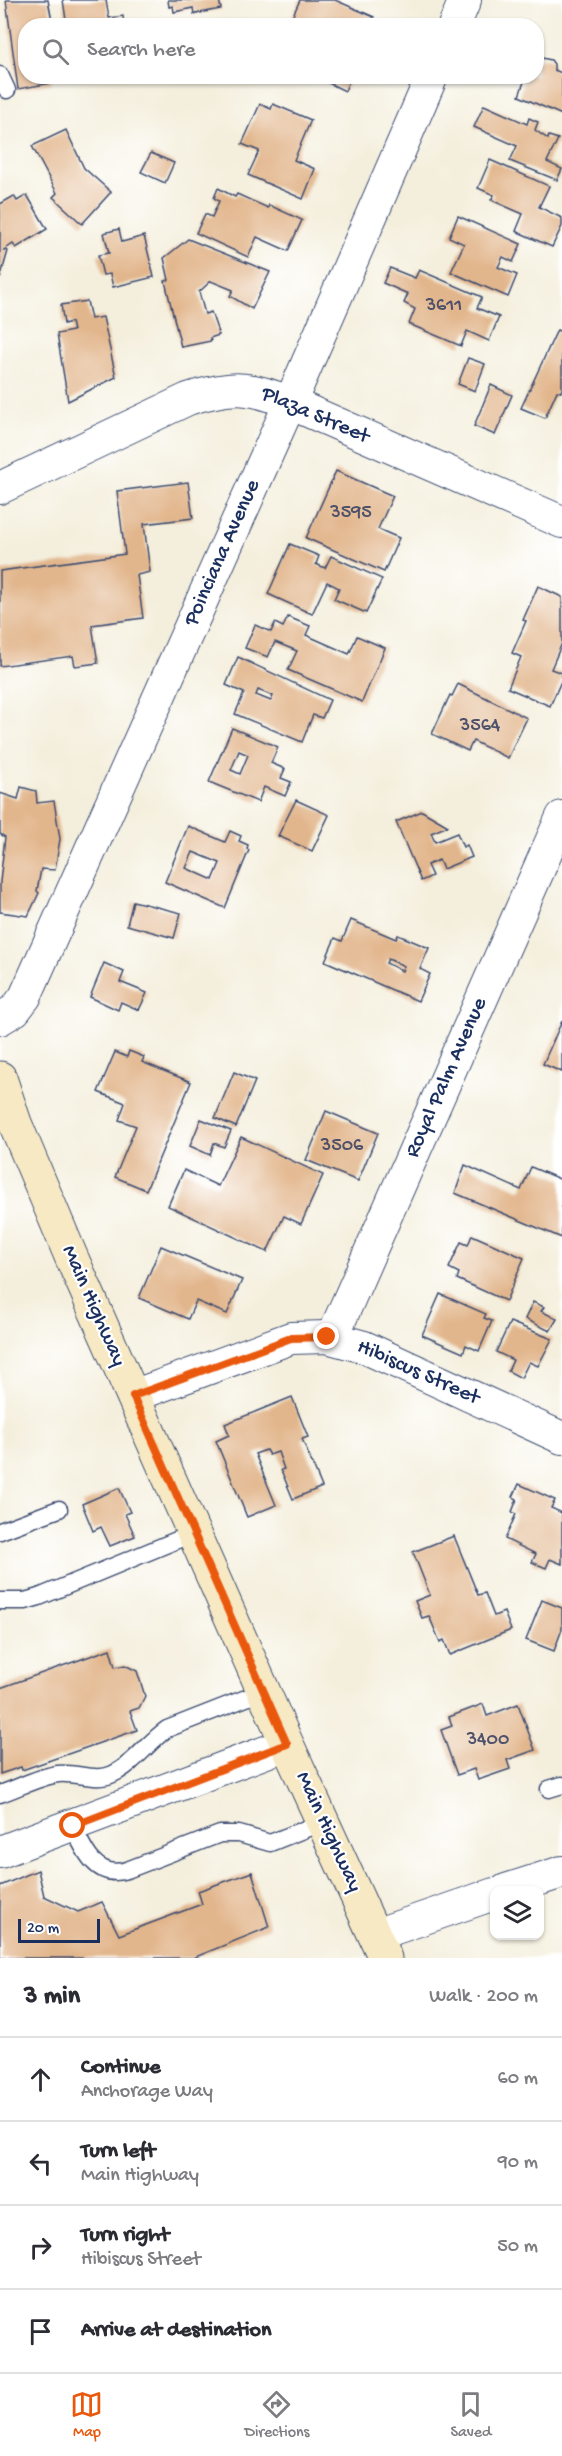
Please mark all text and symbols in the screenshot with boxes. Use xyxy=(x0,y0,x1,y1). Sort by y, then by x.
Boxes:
search box xyxy=(18,18,544,84)
icon: search xyxy=(39,35,72,68)
text: Search here xyxy=(87,38,195,64)
house number: 3611 xyxy=(425,295,462,318)
street label: Plaza Street xyxy=(256,381,375,451)
street label: Poinciana Avenue xyxy=(179,475,267,631)
house number: 3595 xyxy=(329,502,372,525)
house number: 3564 xyxy=(459,715,501,738)
street label: Royal Palm Avenue xyxy=(400,993,494,1162)
house number: 3506 xyxy=(320,1135,364,1158)
street label: Main Highway xyxy=(55,1241,131,1371)
route end xyxy=(313,1323,339,1349)
street label: Hibiscus Street xyxy=(353,1334,485,1412)
house number: 3400 xyxy=(466,1729,509,1752)
street label: Main Highway xyxy=(289,1768,367,1896)
route start xyxy=(59,1812,85,1838)
map controls xyxy=(490,1886,544,1940)
button: layers xyxy=(490,1886,544,1940)
scale bar xyxy=(18,1916,100,1944)
text: 20 m xyxy=(27,1920,59,1939)
text: 3 min xyxy=(24,1982,80,2013)
text: Walk · 200 m xyxy=(429,1986,538,2009)
text: Continue xyxy=(81,2055,161,2081)
icon: ahead xyxy=(24,2063,57,2096)
text: 60 m xyxy=(498,2068,538,2091)
text: Anchorage Way xyxy=(81,2081,213,2104)
text: Turn left xyxy=(81,2139,155,2165)
icon: left xyxy=(24,2147,57,2180)
text: 90 m xyxy=(498,2152,538,2175)
text: Main Highway xyxy=(81,2165,199,2188)
text: Turn right xyxy=(81,2223,169,2249)
icon: right xyxy=(24,2231,57,2264)
text: 50 m xyxy=(497,2236,538,2259)
text: Hibiscus Street xyxy=(81,2249,201,2272)
icon: arrive xyxy=(24,2315,57,2348)
text: Arrive at destination xyxy=(81,2318,271,2344)
tab: Map xyxy=(70,2388,103,2443)
tab: Directions xyxy=(244,2388,310,2443)
tab: Saved xyxy=(450,2388,491,2443)

